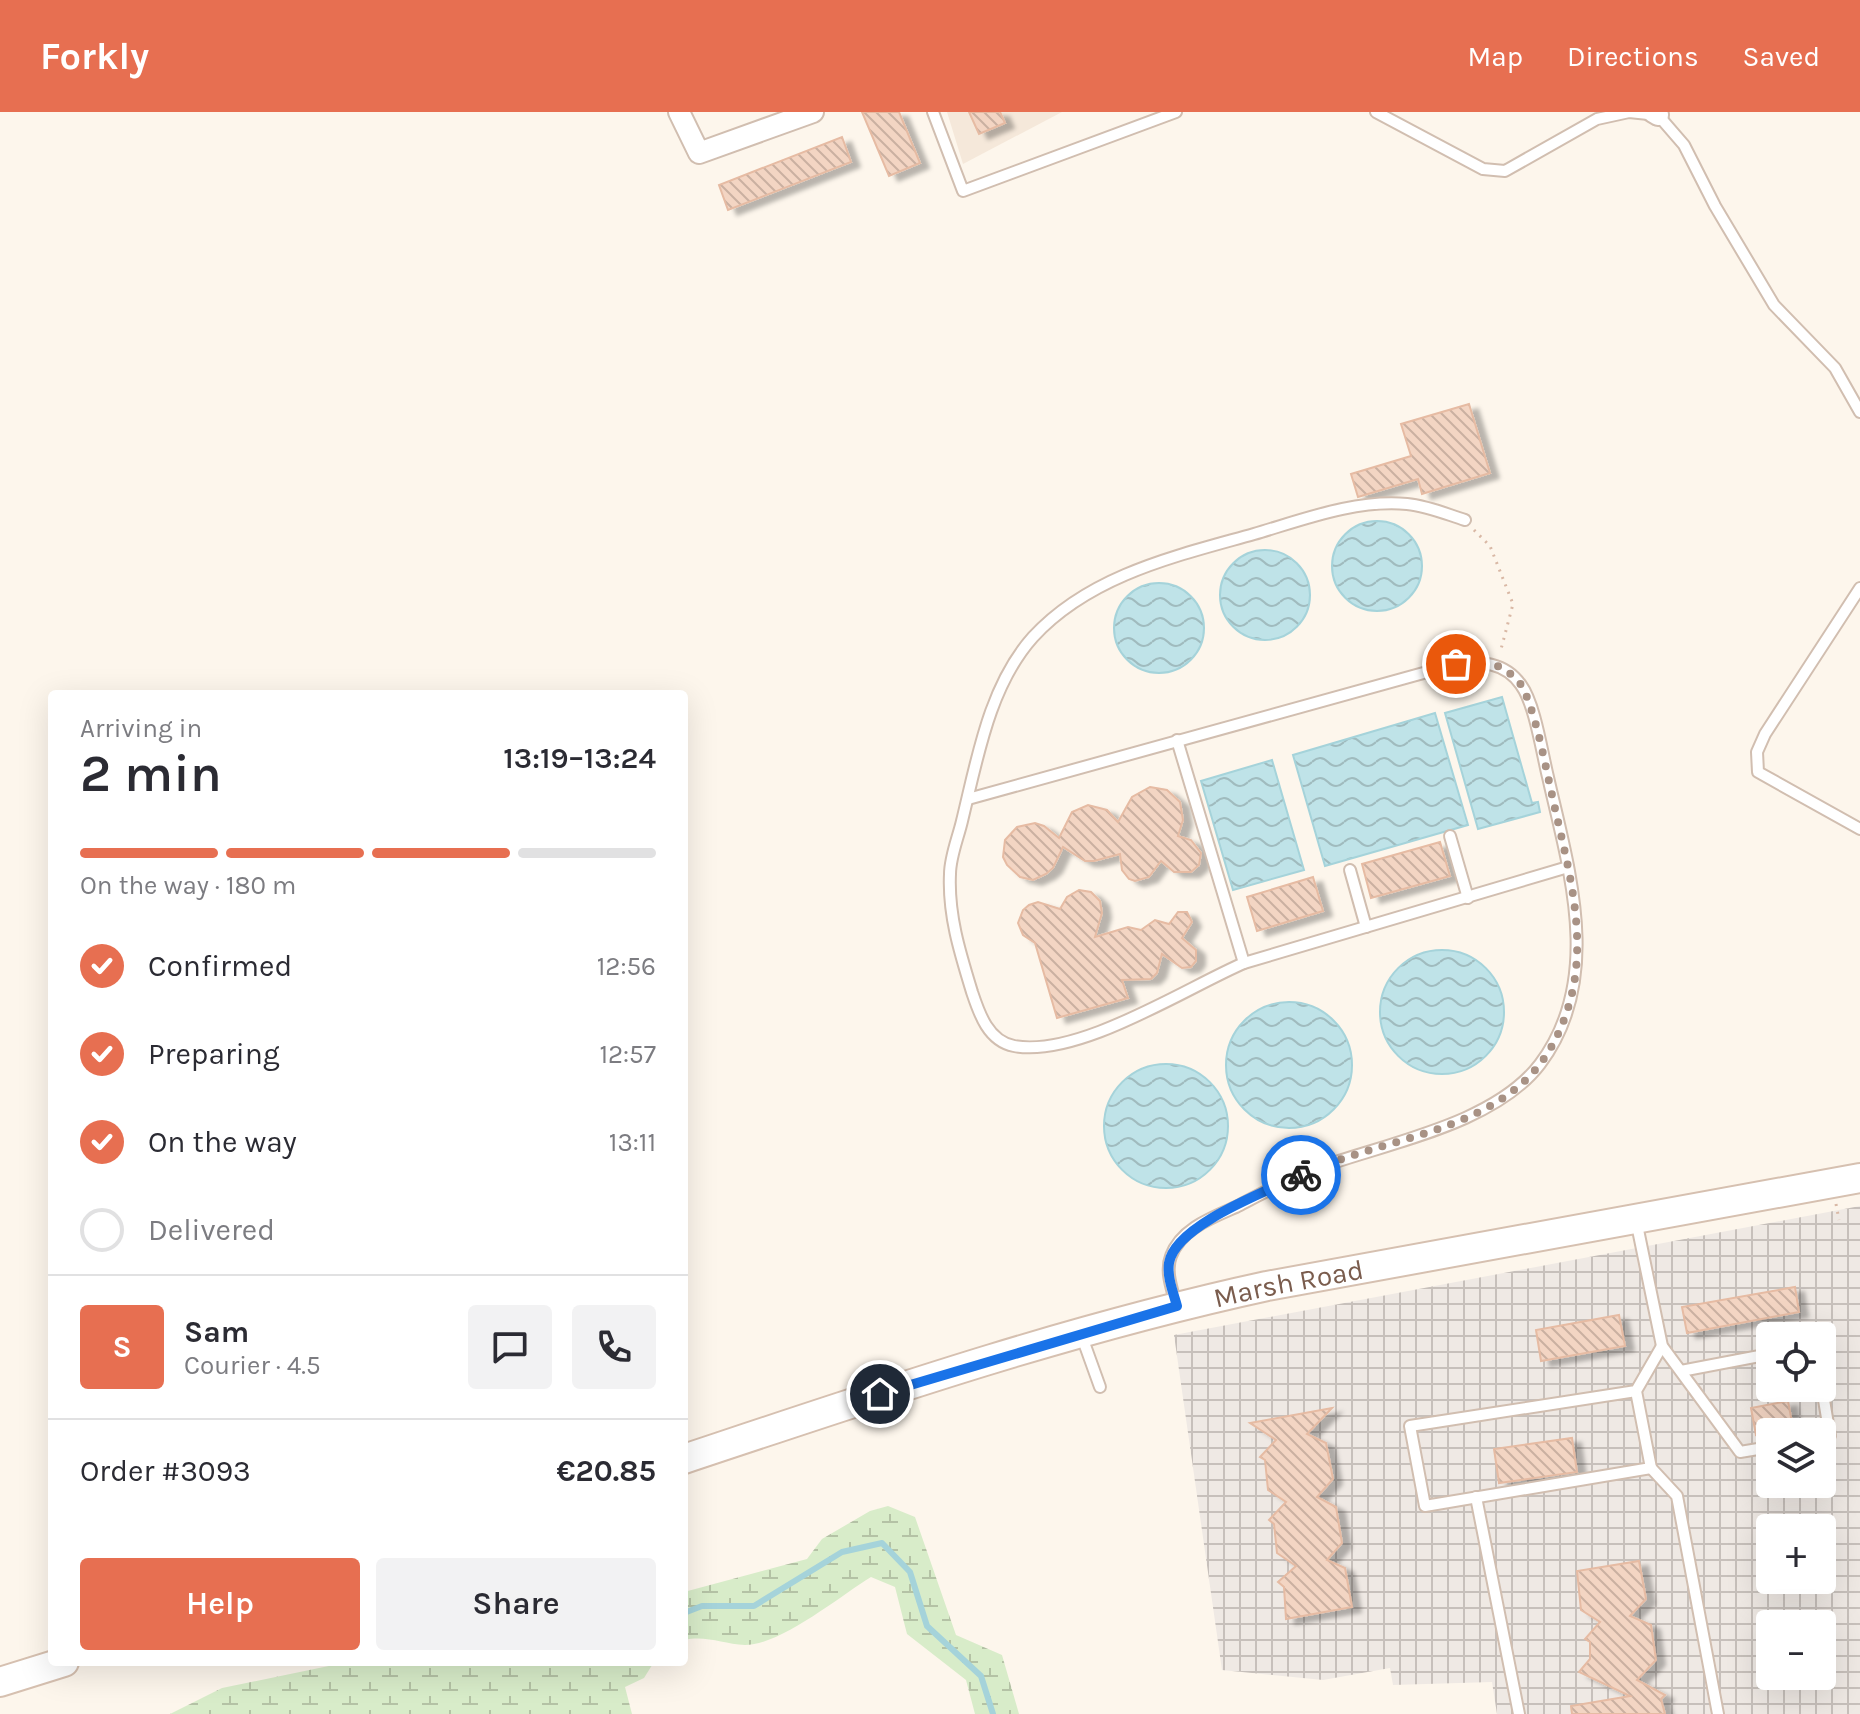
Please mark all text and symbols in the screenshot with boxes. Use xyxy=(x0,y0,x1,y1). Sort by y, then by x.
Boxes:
text: Forkly xyxy=(40,34,149,79)
text: Map xyxy=(1468,40,1523,73)
text: Directions xyxy=(1567,40,1699,73)
text: Saved xyxy=(1743,40,1820,73)
pin xyxy=(1422,630,1490,698)
icon: bag xyxy=(1434,642,1478,686)
text: Arriving in xyxy=(80,713,202,744)
text: 13:19–13:24 xyxy=(503,740,656,776)
text: 2 min xyxy=(80,743,222,804)
text: On the way · 180 m xyxy=(80,870,296,901)
icon: check xyxy=(80,944,124,988)
text: Confirmed xyxy=(148,948,292,984)
text: 12:56 xyxy=(597,951,656,982)
icon: check xyxy=(80,1032,124,1076)
text: Preparing xyxy=(148,1036,280,1072)
text: 12:57 xyxy=(599,1039,656,1070)
icon: check xyxy=(80,1120,124,1164)
text: On the way xyxy=(148,1124,297,1160)
text: 13:11 xyxy=(609,1127,656,1158)
courier xyxy=(1261,1135,1341,1215)
icon: bike xyxy=(1279,1153,1323,1197)
text: Delivered xyxy=(148,1212,275,1248)
street label: Marsh Road xyxy=(1210,1253,1366,1315)
button: chat xyxy=(468,1305,552,1389)
button: phone xyxy=(572,1305,656,1389)
text: Sam xyxy=(184,1314,249,1350)
map controls xyxy=(1756,1322,1836,1690)
button: locate xyxy=(1756,1322,1836,1402)
text: S xyxy=(112,1329,132,1365)
text: Courier · 4.5 xyxy=(184,1350,321,1381)
pin xyxy=(846,1360,914,1428)
icon: home xyxy=(858,1372,902,1416)
button: layers xyxy=(1756,1418,1836,1498)
text: Order #3093 xyxy=(80,1453,251,1489)
text: €20.85 xyxy=(557,1453,656,1489)
button: + xyxy=(1756,1514,1836,1594)
button: Help xyxy=(80,1558,360,1650)
button: Share xyxy=(376,1558,656,1650)
button: − xyxy=(1756,1610,1836,1690)

